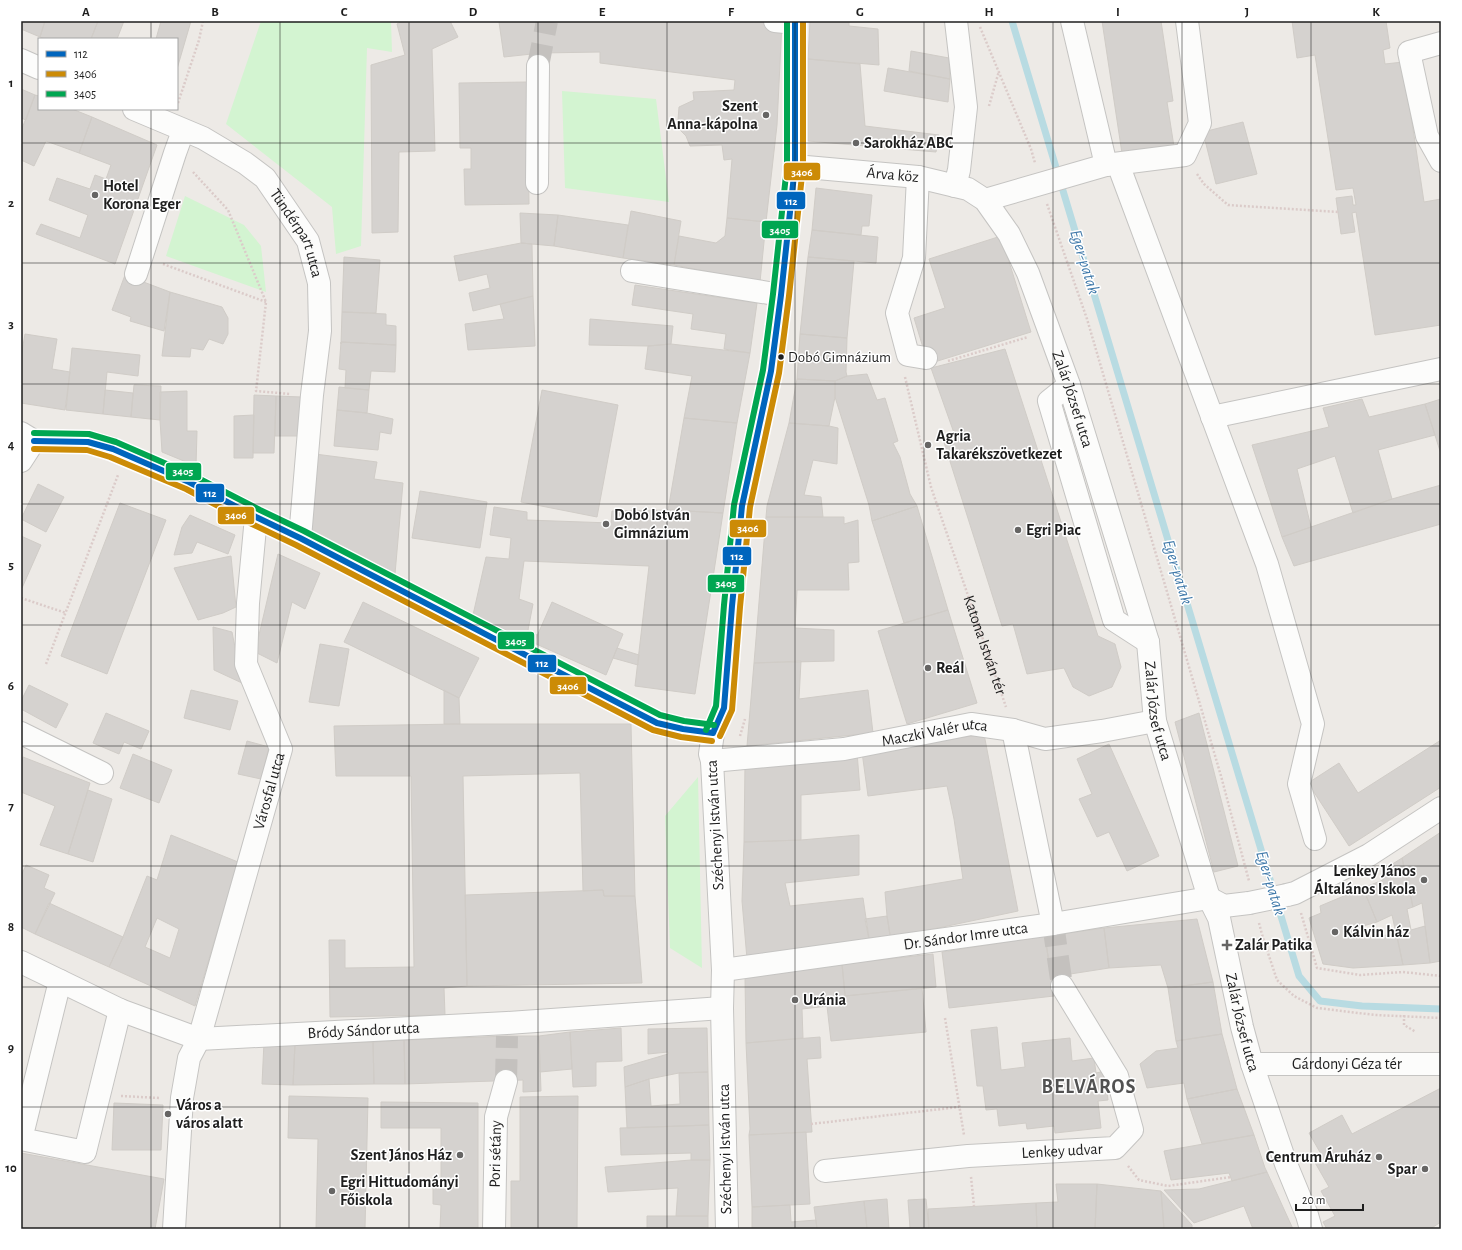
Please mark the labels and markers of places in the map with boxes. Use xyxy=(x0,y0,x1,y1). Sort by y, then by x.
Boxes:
place label: Szent Anna-kápolna xyxy=(667,98,759,132)
marker: Szent Anna-kápolna xyxy=(761,110,771,120)
place label: Sarokház ABC xyxy=(864,135,954,151)
marker: Sarokház ABC xyxy=(851,138,861,148)
place label: Hotel Korona Eger xyxy=(103,178,181,212)
marker: Hotel Korona Eger xyxy=(90,190,100,200)
place label: Dobó Gimnázium xyxy=(788,350,891,365)
marker: Dobó Gimnázium xyxy=(776,352,786,362)
place label: Agria Takarékszövetkezet xyxy=(936,428,1063,462)
marker: Agria Takarékszövetkezet xyxy=(923,440,933,450)
place label: Dobó István Gimnázium xyxy=(614,507,690,541)
marker: Dobó István Gimnázium xyxy=(601,519,611,529)
place label: Egri Piac xyxy=(1026,522,1081,538)
marker: Egri Piac xyxy=(1013,525,1023,535)
place label: Reál xyxy=(936,660,964,676)
marker: Reál xyxy=(923,663,933,673)
place label: Lenkey János Általános Iskola xyxy=(1314,863,1416,897)
marker: Lenkey János Általános Iskola xyxy=(1419,875,1429,885)
place label: Kálvin ház xyxy=(1343,924,1409,940)
marker: Kálvin ház xyxy=(1330,927,1340,937)
place label: Zalár Patika xyxy=(1235,937,1313,953)
marker: Zalár Patika xyxy=(1222,940,1232,950)
place label: Uránia xyxy=(803,992,847,1008)
marker: Uránia xyxy=(790,995,800,1005)
place label: Város a város alatt xyxy=(176,1097,244,1131)
marker: Város a város alatt xyxy=(163,1109,173,1119)
place label: Centrum Áruház xyxy=(1266,1146,1371,1165)
place label: Szent János Ház xyxy=(351,1147,452,1163)
marker: Szent János Ház xyxy=(455,1150,465,1160)
marker: Centrum Áruház xyxy=(1374,1152,1384,1162)
place label: Spar xyxy=(1388,1161,1417,1177)
marker: Spar xyxy=(1420,1164,1430,1174)
place label: Egri Hittudományi Főiskola xyxy=(340,1174,459,1208)
marker: Egri Hittudományi Főiskola xyxy=(327,1186,337,1196)

